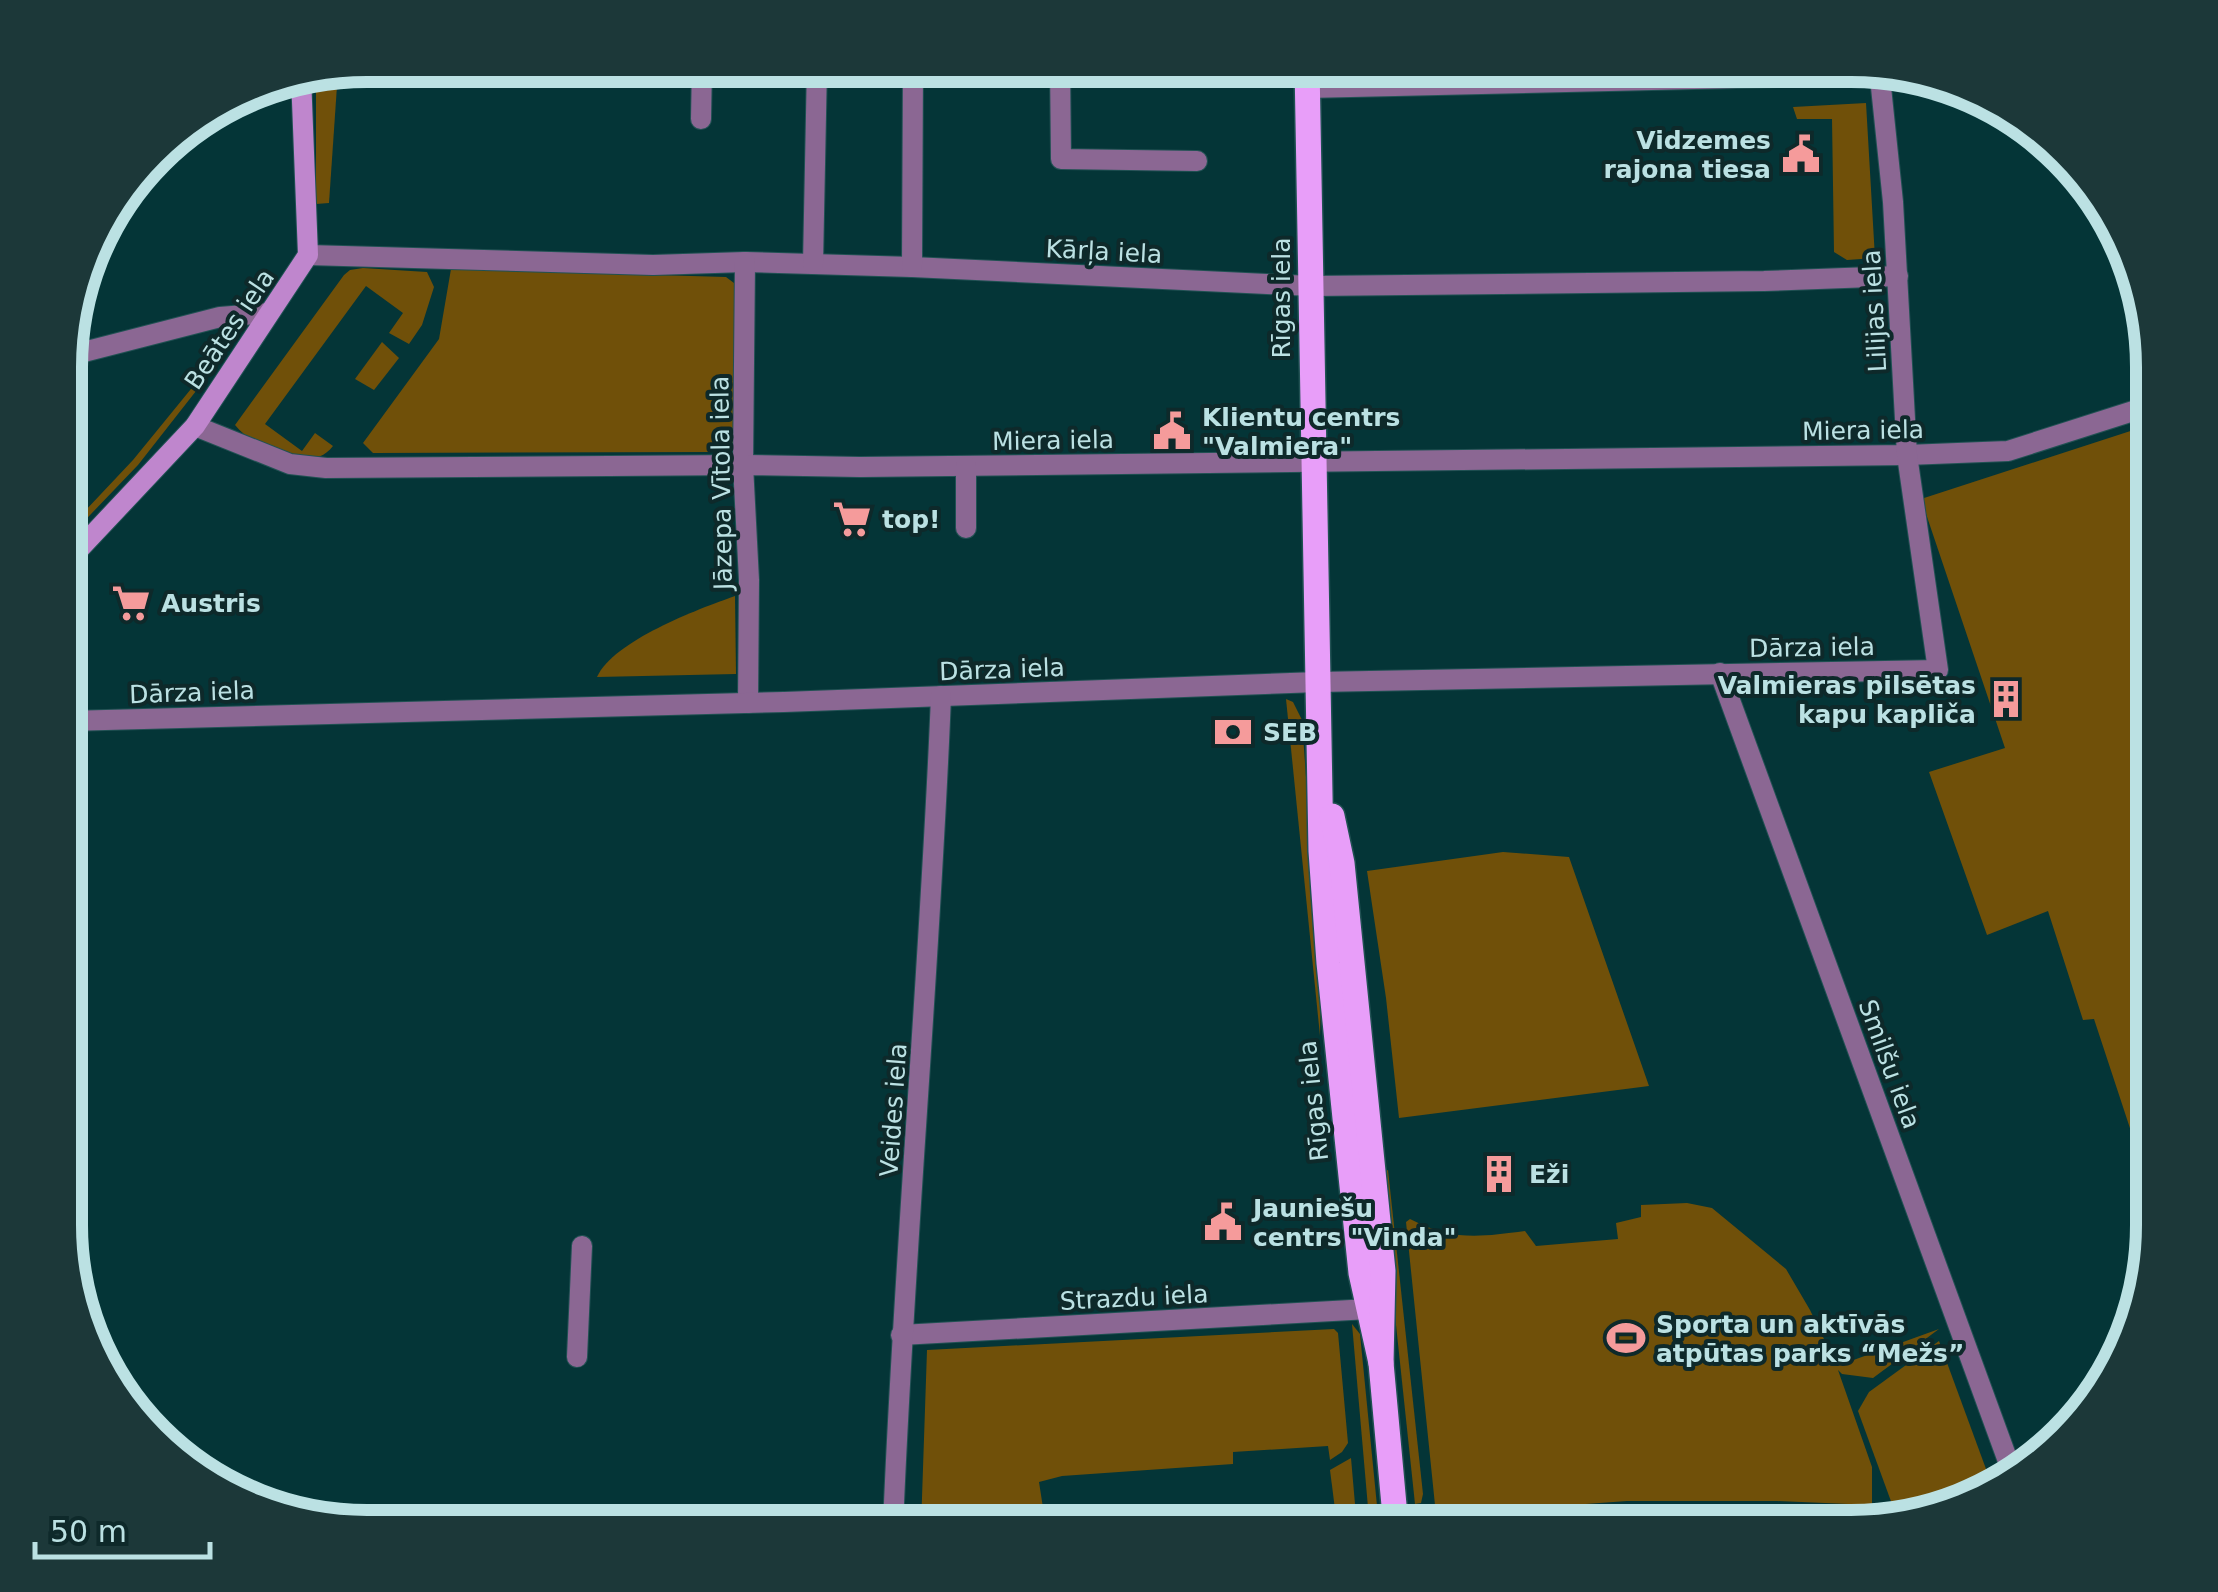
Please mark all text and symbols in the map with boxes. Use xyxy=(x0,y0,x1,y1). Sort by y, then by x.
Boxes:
place label: Vidzemes rajona tiesa xyxy=(1603,126,1771,184)
public building icon: Vidzemes rajona tiesa xyxy=(1780,133,1822,175)
street label: Kārļa iela xyxy=(1045,234,1163,269)
street label: Rīgas iela xyxy=(1267,237,1296,359)
street label: Lilijas iela xyxy=(1857,249,1892,373)
street label: Beātes iela xyxy=(179,264,280,395)
street label: Jāzepa Vītola iela xyxy=(705,376,738,592)
place label: Klientu centrs "Valmiera" xyxy=(1202,403,1400,461)
public building icon: Klientu centrs "Valmiera" xyxy=(1151,410,1193,452)
street label: Miera iela xyxy=(1802,415,1924,446)
street label: Miera iela xyxy=(992,425,1114,456)
supermarket icon: top! xyxy=(831,498,873,540)
place label: top! xyxy=(882,505,940,534)
supermarket icon: Austris xyxy=(110,582,152,624)
place label: Austris xyxy=(161,589,261,618)
street label: Dārza iela xyxy=(1749,632,1875,663)
street label: Dārza iela xyxy=(939,653,1065,686)
place label: Valmieras pilsētas kapu kapliča xyxy=(1718,671,1976,729)
street label: Dārza iela xyxy=(129,676,255,709)
building icon: Valmieras pilsētas kapu kapliča xyxy=(1985,678,2027,720)
bank icon: SEB xyxy=(1212,711,1254,753)
place label: SEB xyxy=(1263,718,1317,747)
street label: Smilšu iela xyxy=(1853,996,1926,1133)
street label: Rīgas iela xyxy=(1293,1039,1334,1163)
street label: Veides iela xyxy=(874,1042,913,1178)
building icon: Eži xyxy=(1478,1153,1520,1195)
place label: Eži xyxy=(1529,1160,1569,1189)
place label: Jauniešu centrs "Vinda" xyxy=(1251,1194,1457,1252)
public building icon: Jauniešu centrs "Vinda" xyxy=(1202,1201,1244,1243)
street label: Strazdu iela xyxy=(1059,1279,1209,1316)
place label: Sporta un aktīvās atpūtas parks “Mežs” xyxy=(1656,1310,1964,1368)
sports icon: Sporta un aktīvās atpūtas parks “Mežs” xyxy=(1605,1317,1647,1359)
scale bar xyxy=(35,1497,210,1559)
text: 50 m xyxy=(50,1514,127,1549)

